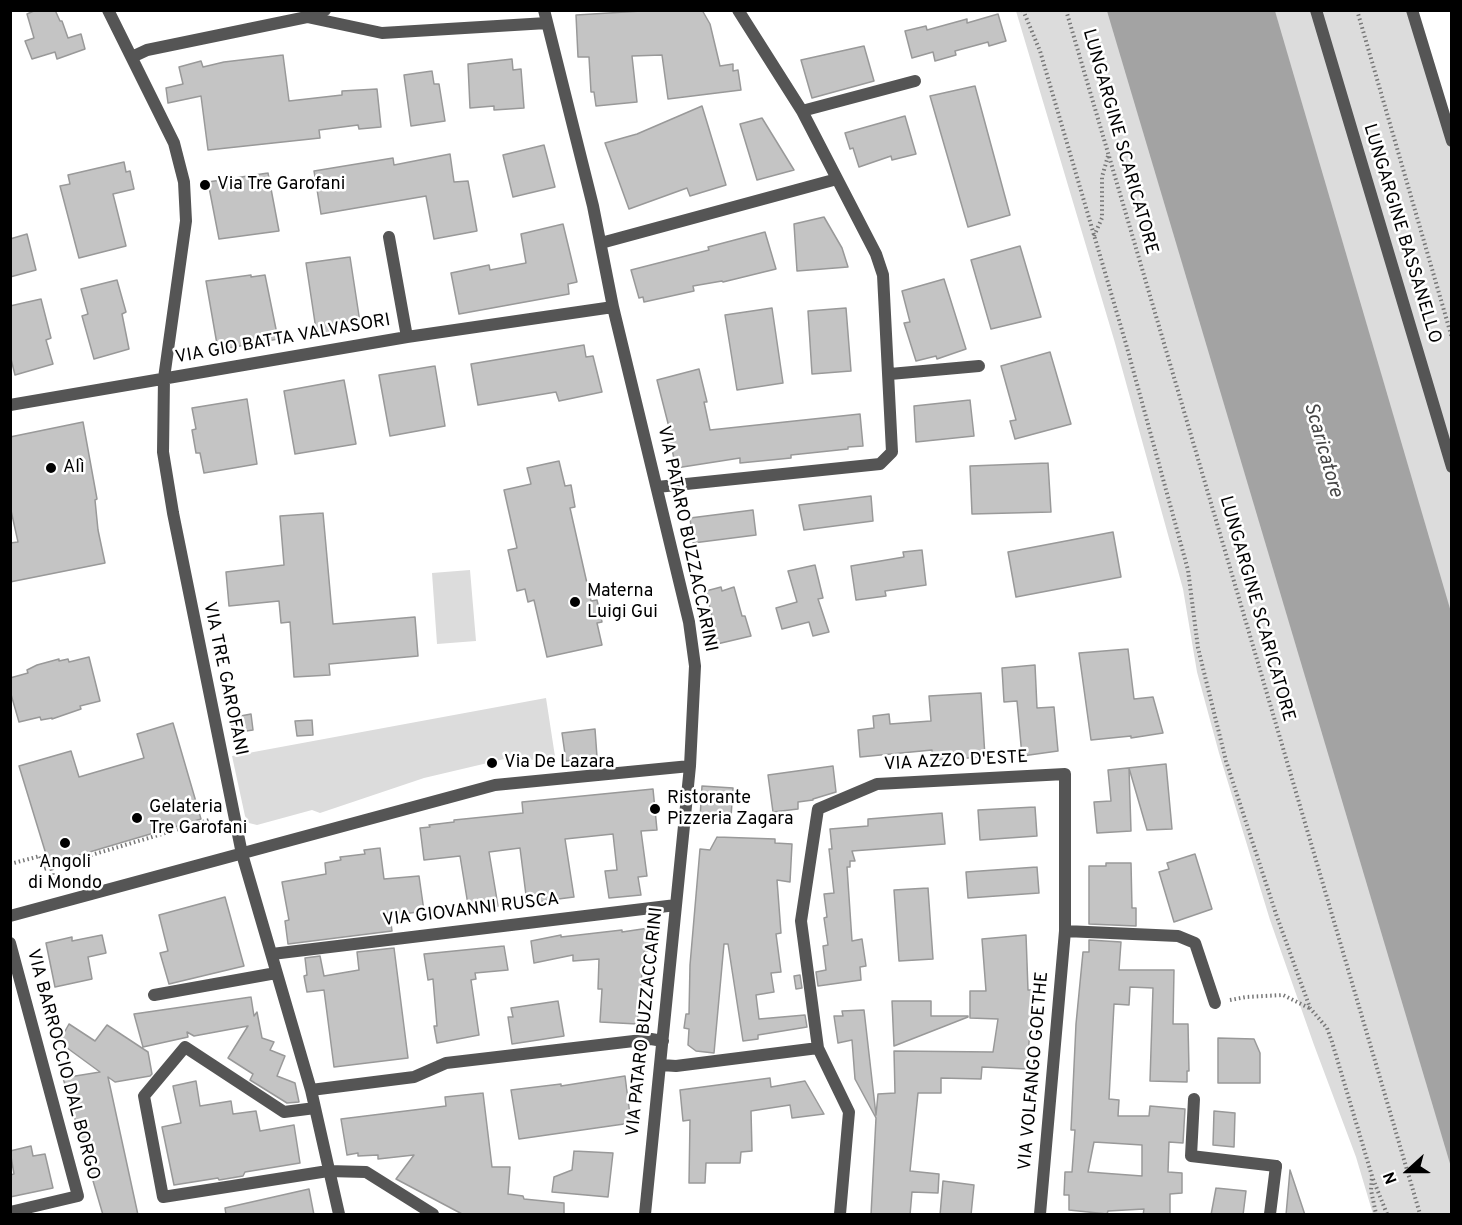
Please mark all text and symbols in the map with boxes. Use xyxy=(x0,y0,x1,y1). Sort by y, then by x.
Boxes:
street label: LUNGARGINE SCARICATORE xyxy=(1076,27,1162,257)
street label: LUNGARGINE BASSANELLO xyxy=(1357,122,1445,346)
place label: Via Tre Garofani xyxy=(217,174,345,196)
marker: Via Tre Garofani xyxy=(198,178,212,192)
street label: VIA GIO BATTA VALVASORI xyxy=(174,310,392,370)
water label: Scaricatore xyxy=(1297,400,1347,500)
street label: VIA PATARO BUZZACCARINI xyxy=(651,424,721,654)
place label: Alì xyxy=(63,457,85,479)
marker: Alì xyxy=(44,461,58,475)
street label: LUNGARGINE SCARICATORE xyxy=(1213,494,1299,724)
place label: Materna Luigi Gui xyxy=(587,581,658,624)
marker: Materna Luigi Gui xyxy=(568,595,582,609)
street label: VIA TRE GAROFANI xyxy=(197,600,251,758)
street label: VIA AZZO D'ESTE xyxy=(883,747,1029,777)
place label: Via De Lazara xyxy=(504,752,614,774)
marker: Via De Lazara xyxy=(485,756,499,770)
place label: Ristorante Pizzeria Zagara xyxy=(667,788,793,830)
place label: Gelateria Tre Garofani xyxy=(149,797,247,840)
marker: Ristorante Pizzeria Zagara xyxy=(648,802,662,816)
marker: Gelateria Tre Garofani xyxy=(130,811,144,825)
marker: Angoli di Mondo xyxy=(58,836,72,850)
place label: Angoli di Mondo xyxy=(28,852,102,894)
street label: VIA GIOVANNI RUSCA xyxy=(382,889,560,933)
street label: VIA PATARO BUZZACCARINI xyxy=(623,906,669,1138)
street label: VIA BARROCCIO DAL BORGO xyxy=(21,947,103,1183)
street label: VIA VOLFANGO GOETHE xyxy=(1016,971,1054,1171)
north arrow xyxy=(1378,1141,1438,1201)
text: N xyxy=(1380,1168,1403,1186)

